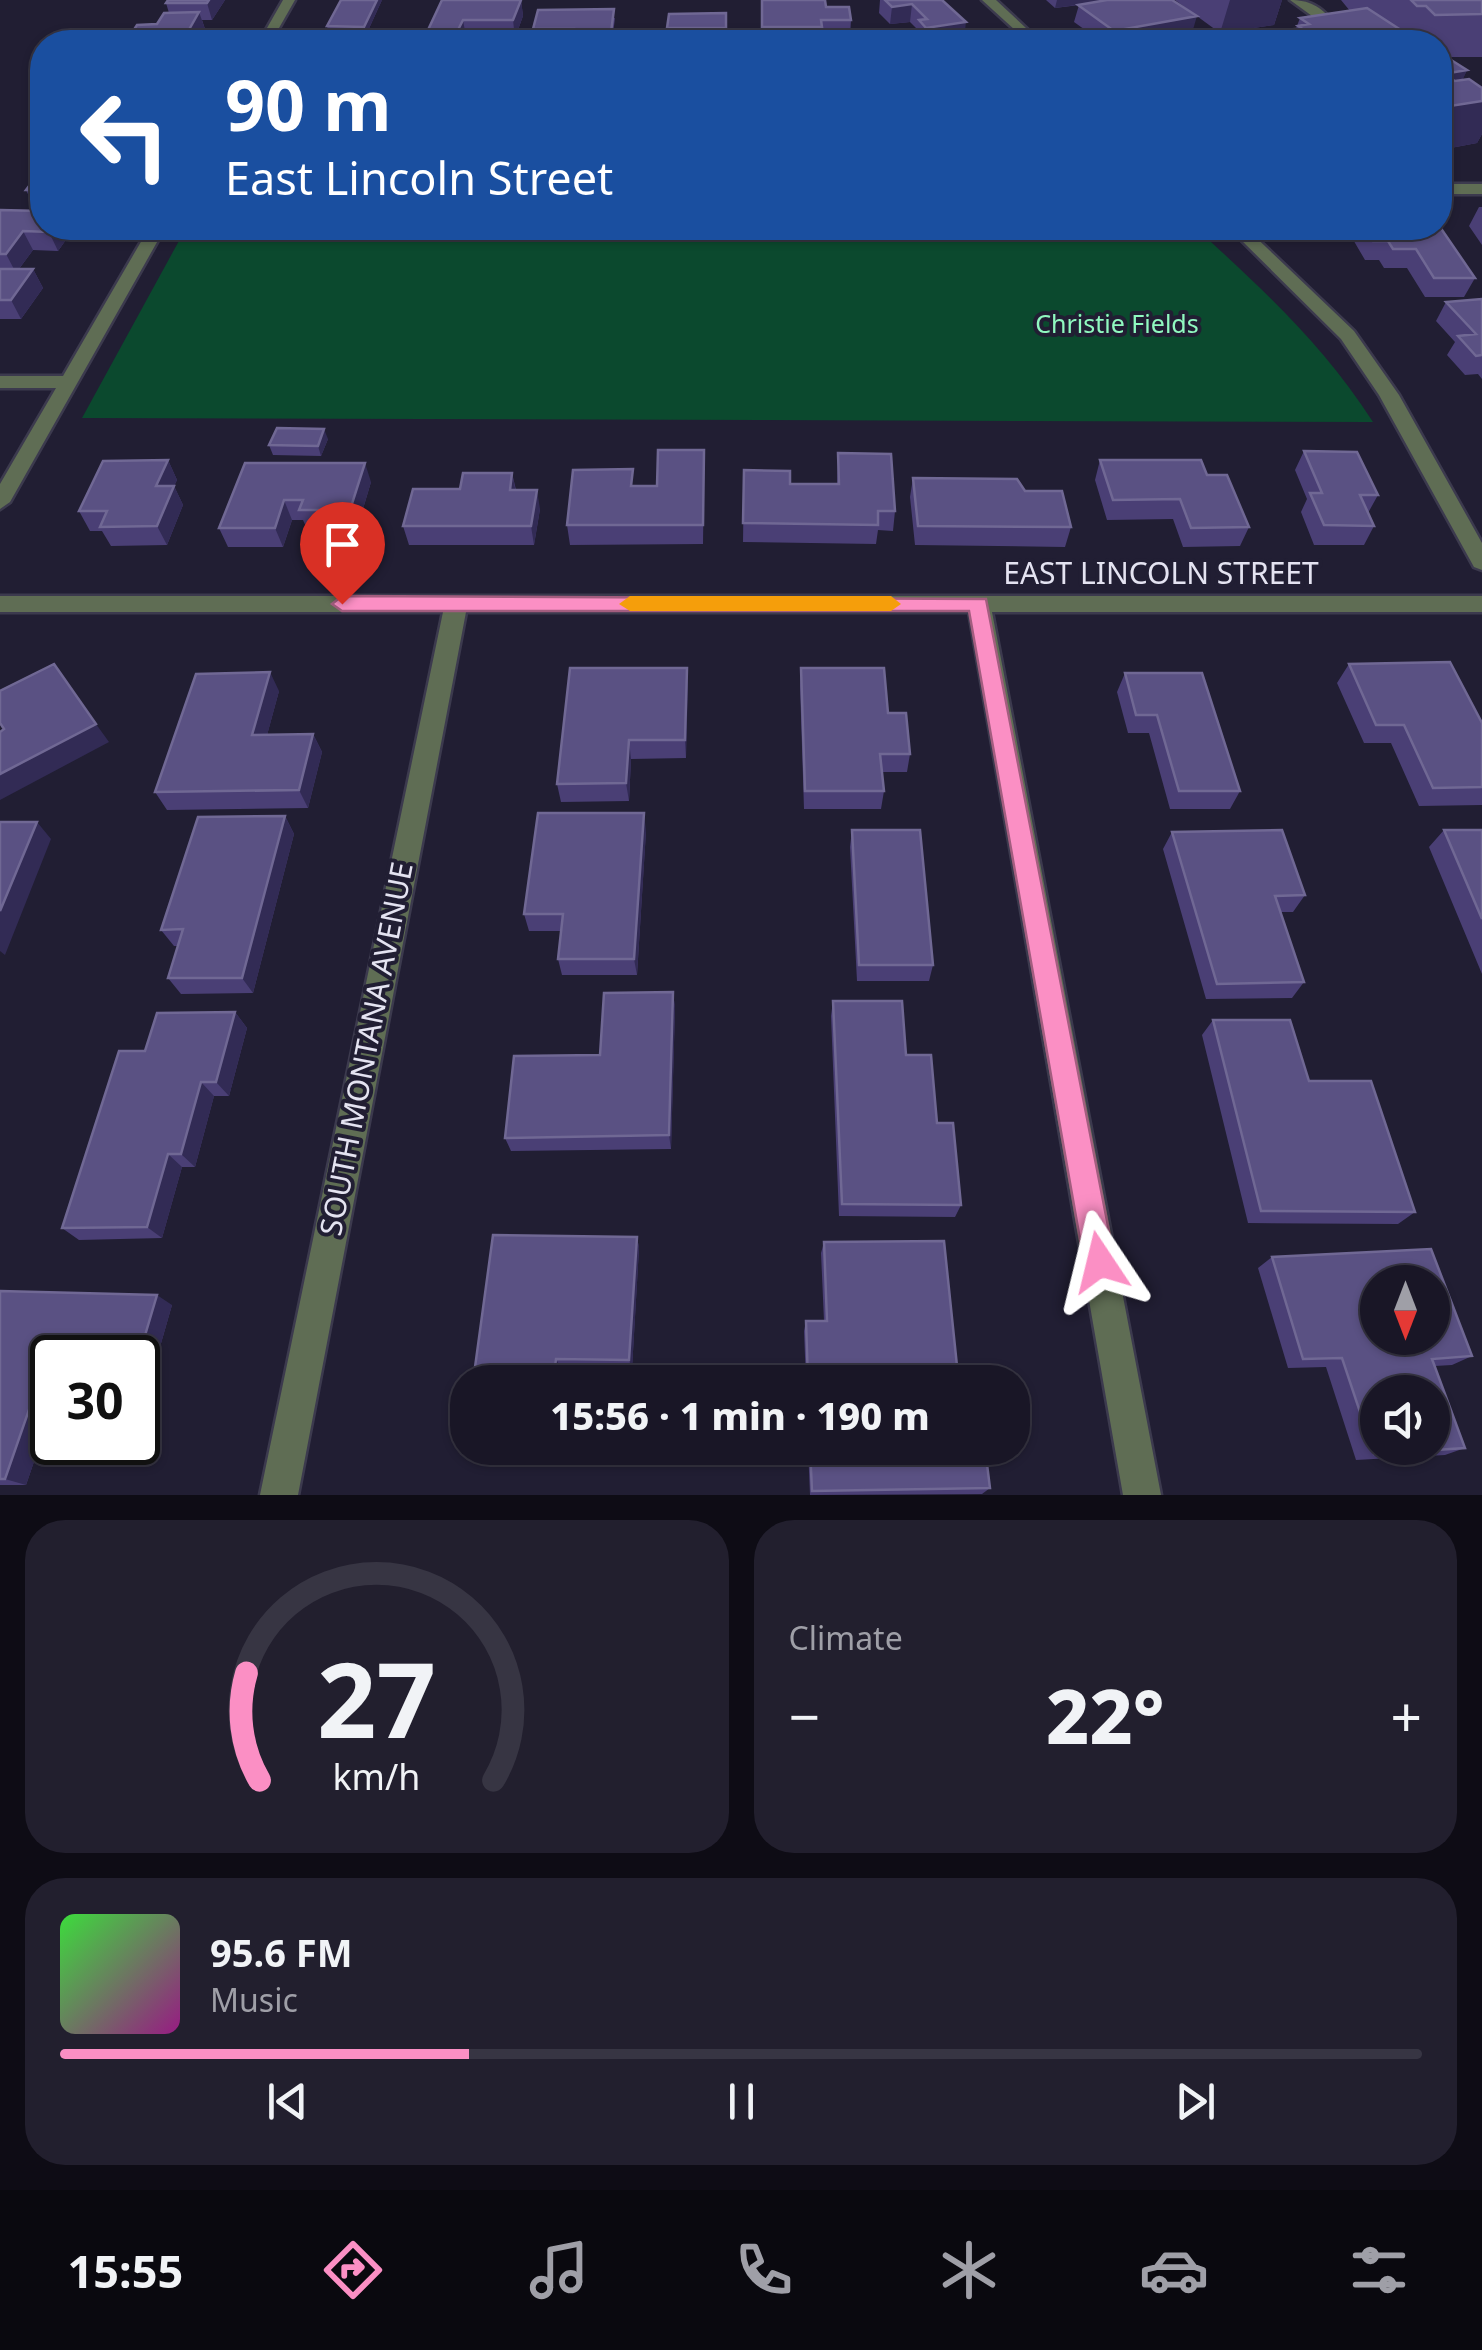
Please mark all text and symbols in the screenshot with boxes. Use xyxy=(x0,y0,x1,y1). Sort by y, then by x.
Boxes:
text: 90 m xyxy=(225,56,392,152)
icon: left xyxy=(60,70,190,200)
text: East Lincoln Street xyxy=(225,147,613,208)
park label: Christie Fields xyxy=(1035,306,1199,340)
pin xyxy=(300,502,385,605)
icon: arrive xyxy=(315,517,370,572)
street label: EAST LINCOLN STREET xyxy=(1003,552,1319,593)
street label: SOUTH MONTANA AVENUE xyxy=(309,859,422,1239)
position arrow xyxy=(1048,1210,1152,1314)
north arrow xyxy=(1360,1265,1450,1355)
map controls xyxy=(1360,1265,1450,1465)
speed limit sign: 30 xyxy=(30,1335,160,1465)
button: sound xyxy=(1360,1375,1450,1465)
text: 15:56 · 1 min · 190 m xyxy=(550,1389,930,1441)
text: Climate xyxy=(789,1616,903,1659)
text: 27 xyxy=(317,1627,436,1768)
text: 22° xyxy=(1046,1664,1164,1766)
text: − xyxy=(789,1678,820,1753)
text: + xyxy=(1391,1678,1422,1753)
text: km/h xyxy=(333,1752,421,1800)
text: 95.6 FM xyxy=(210,1926,352,1978)
text: Music xyxy=(210,1978,298,2021)
icon: previous xyxy=(260,2074,315,2129)
icon: pause xyxy=(714,2074,769,2129)
icon: next xyxy=(1168,2074,1223,2129)
icon: directions xyxy=(318,2235,388,2305)
icon: music xyxy=(524,2235,594,2305)
icon: phone xyxy=(729,2235,799,2305)
icon: climate xyxy=(934,2235,1004,2305)
icon: car xyxy=(1139,2235,1209,2305)
icon: filters xyxy=(1344,2235,1414,2305)
text: 15:55 xyxy=(68,2240,183,2301)

